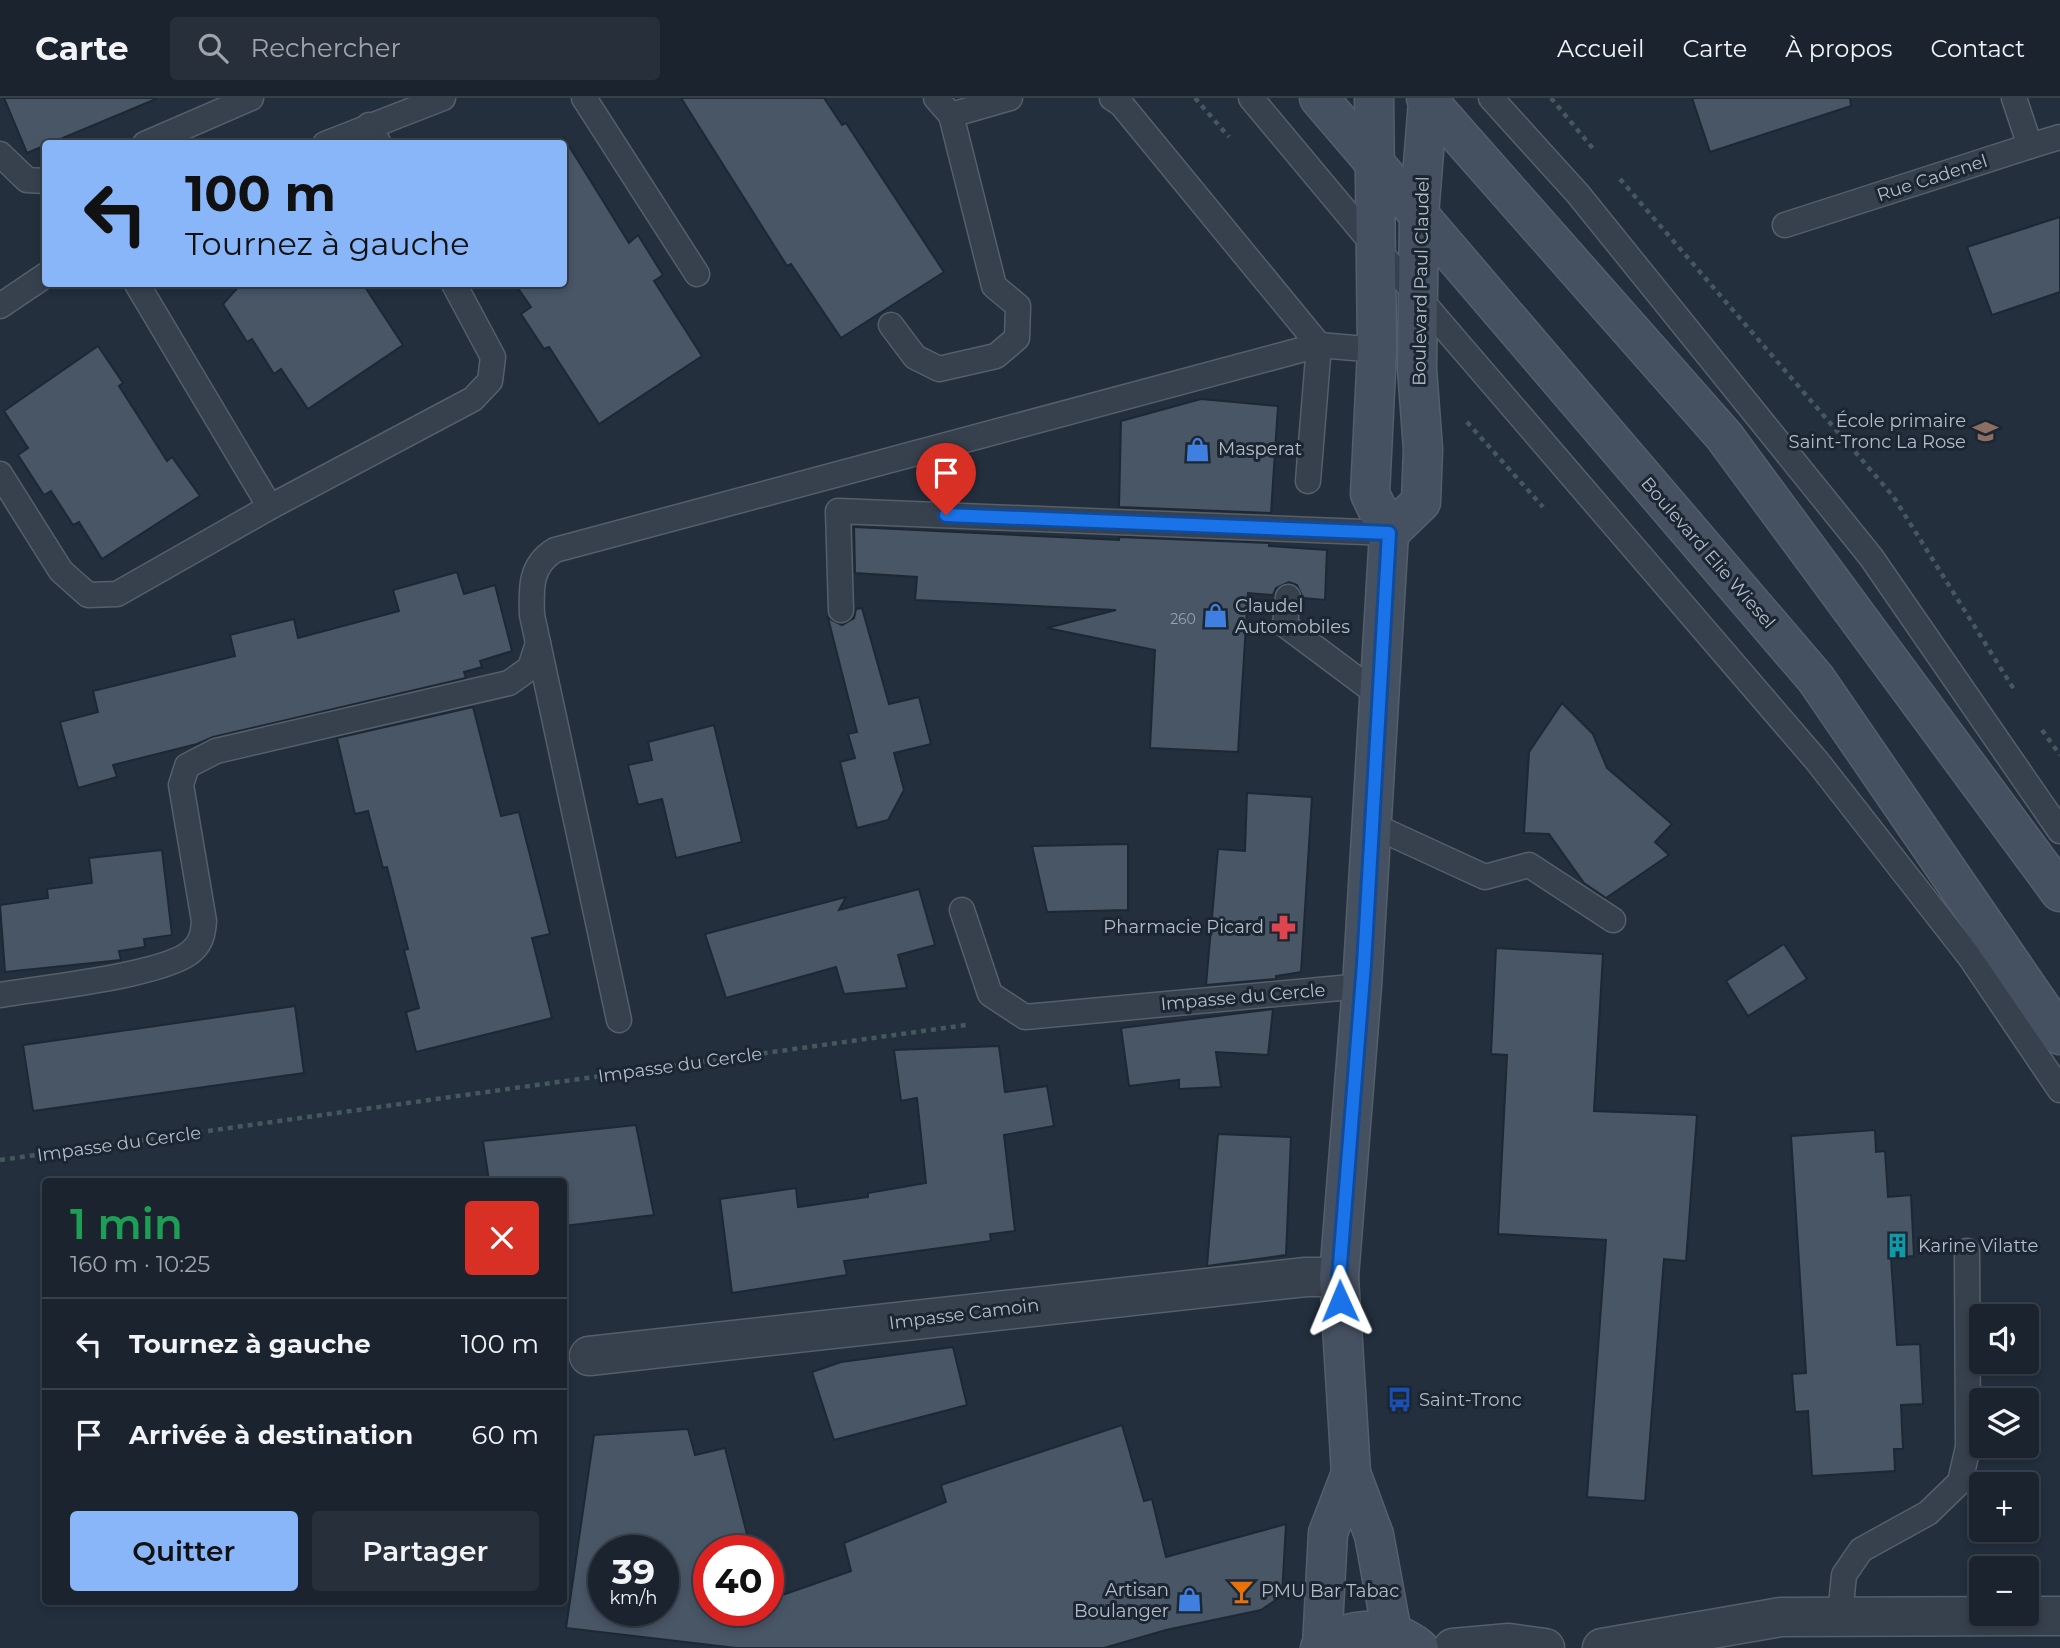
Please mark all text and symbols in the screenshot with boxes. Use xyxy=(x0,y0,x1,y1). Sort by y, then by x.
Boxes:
search box xyxy=(170,17,660,80)
text: Carte xyxy=(35,28,128,68)
icon: search xyxy=(194,29,232,67)
text: Rechercher xyxy=(250,32,401,64)
text: Accueil xyxy=(1557,34,1644,63)
text: Carte xyxy=(1682,34,1747,63)
text: À propos xyxy=(1785,34,1892,63)
text: Contact xyxy=(1930,34,2025,63)
street label: Rue Cadenel xyxy=(1874,150,1990,206)
text: 100 m xyxy=(185,164,336,223)
icon: left xyxy=(70,168,161,259)
street label: Boulevard Paul Claudel xyxy=(1408,176,1434,386)
text: Tournez à gauche xyxy=(185,224,470,263)
place label: École primaire Saint-Tronc La Rose xyxy=(1789,410,1966,453)
school or university icon: École primaire Saint-Tronc La Rose xyxy=(1972,417,2000,445)
shop icon: Masperat xyxy=(1184,435,1212,463)
place label: Masperat xyxy=(1218,438,1302,460)
pin xyxy=(916,443,976,515)
icon: arrive xyxy=(927,454,965,492)
street label: Boulevard Elie Wiesel xyxy=(1636,473,1780,633)
place label: Claudel Automobiles xyxy=(1235,595,1350,638)
shop icon: Claudel Automobiles xyxy=(1201,602,1229,630)
house number: 260 xyxy=(1170,610,1196,628)
pharmacy icon: Pharmacie Picard xyxy=(1270,913,1298,941)
place label: Pharmacie Picard xyxy=(1103,916,1264,938)
street label: Impasse du Cercle xyxy=(1160,979,1326,1015)
street label: Impasse du Cercle xyxy=(597,1043,764,1087)
street label: Impasse du Cercle xyxy=(36,1122,203,1166)
text: 1 min xyxy=(70,1198,183,1250)
button: close xyxy=(465,1201,539,1275)
building icon: Karine Vilatte xyxy=(1884,1232,1912,1260)
place label: Karine Vilatte xyxy=(1918,1235,2038,1257)
text: 160 m · 10:25 xyxy=(70,1250,210,1278)
position arrow xyxy=(1303,1264,1377,1338)
street label: Impasse Camoin xyxy=(888,1294,1040,1334)
map controls xyxy=(1969,1304,2039,1626)
button: sound xyxy=(1969,1304,2039,1374)
icon: left xyxy=(70,1325,108,1363)
text: Tournez à gauche xyxy=(129,1328,371,1360)
text: 100 m xyxy=(461,1328,539,1360)
bus stop icon: Saint-Tronc xyxy=(1385,1386,1413,1414)
button: layers xyxy=(1969,1388,2039,1458)
place label: Saint-Tronc xyxy=(1419,1389,1522,1411)
icon: arrive xyxy=(70,1416,108,1454)
text: Arrivée à destination xyxy=(129,1419,413,1451)
text: 60 m xyxy=(472,1419,539,1451)
button: + xyxy=(1969,1472,2039,1542)
button: Quitter xyxy=(70,1511,298,1591)
button: Partager xyxy=(312,1511,539,1591)
speed limit sign: 40 xyxy=(693,1535,784,1626)
text: 39 xyxy=(612,1550,655,1593)
button: − xyxy=(1969,1556,2039,1626)
bar icon: PMU Bar Tabac xyxy=(1227,1577,1255,1605)
place label: Artisan Boulanger xyxy=(1074,1579,1169,1622)
place label: PMU Bar Tabac xyxy=(1261,1580,1399,1602)
shop icon: Artisan Boulanger xyxy=(1175,1586,1203,1614)
text: km/h xyxy=(609,1587,658,1609)

